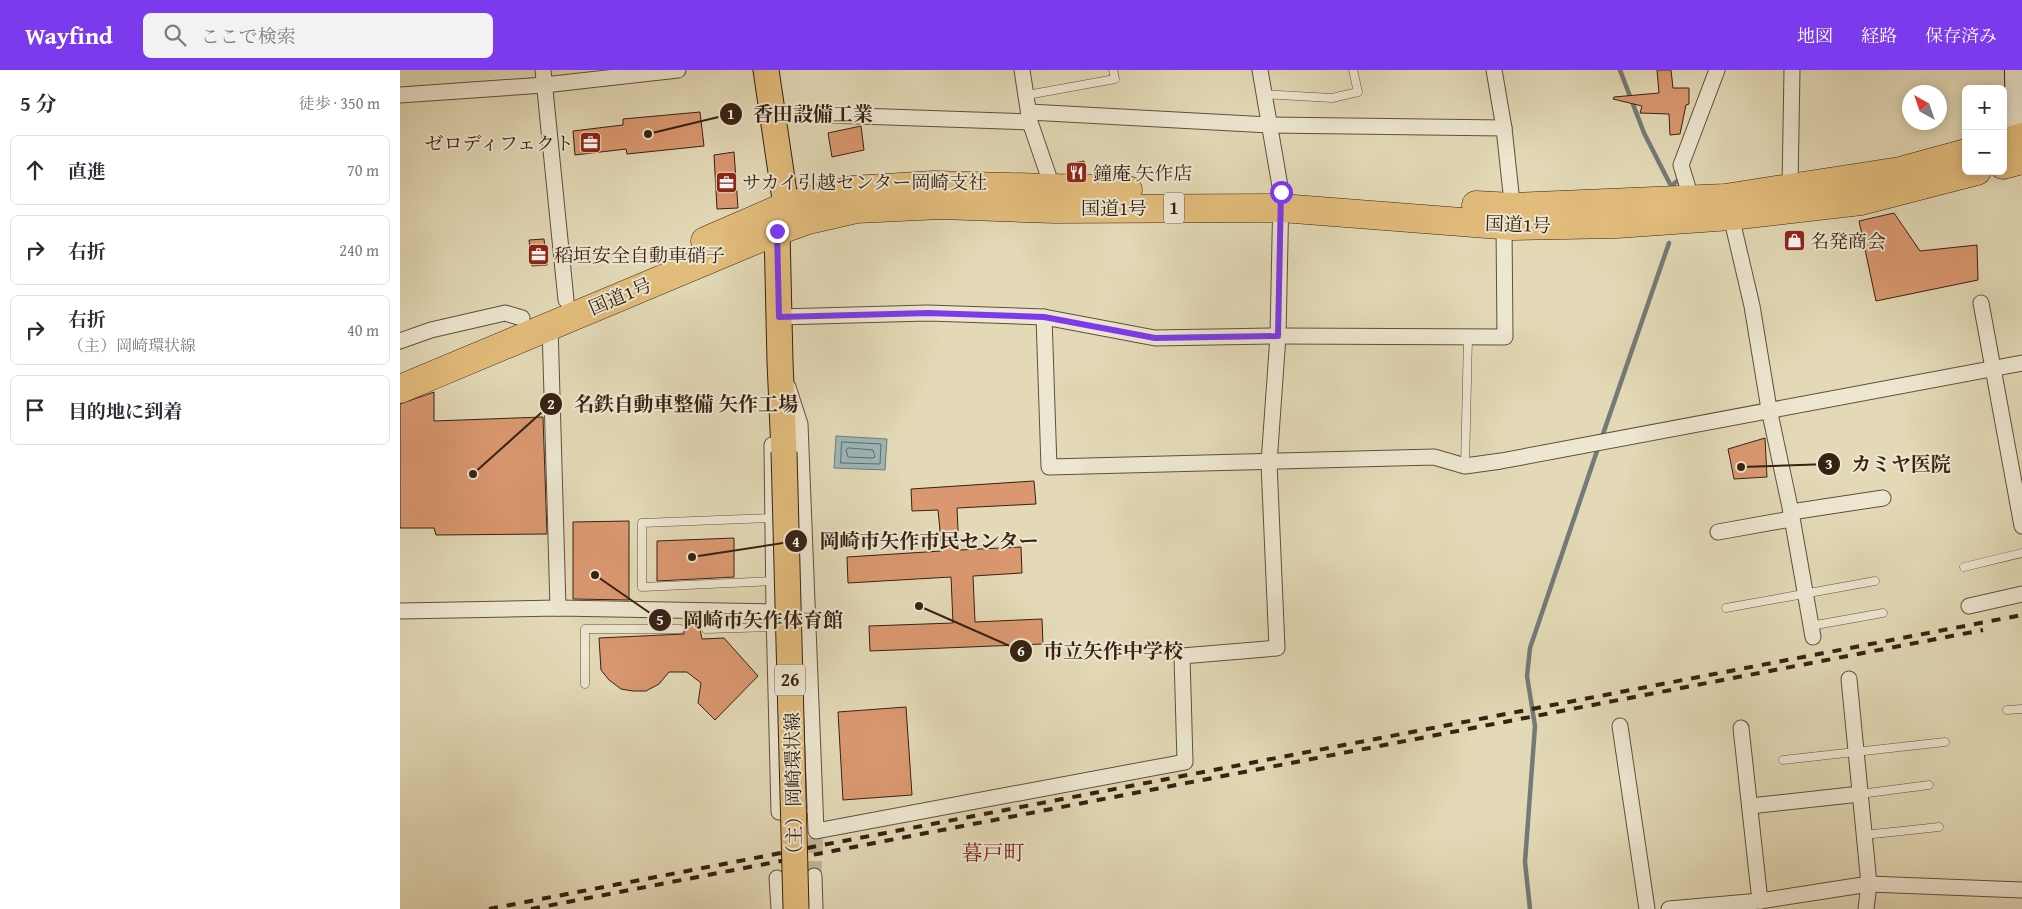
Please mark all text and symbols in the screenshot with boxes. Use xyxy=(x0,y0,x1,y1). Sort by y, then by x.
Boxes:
search box xyxy=(143,13,493,58)
text: Wayfind xyxy=(25,18,113,53)
icon: search xyxy=(161,21,189,49)
text: ここで検索 xyxy=(201,22,296,50)
text: 地図 xyxy=(1797,22,1833,49)
text: 経路 xyxy=(1861,22,1897,49)
text: 保存済み xyxy=(1925,22,1997,49)
north arrow xyxy=(1902,85,1947,130)
map controls xyxy=(1962,85,2007,175)
button: + xyxy=(1962,85,2007,130)
text: 5 分 xyxy=(20,88,57,119)
text: 徒歩 · 350 m xyxy=(299,91,380,115)
callout: 香田設備工業 xyxy=(718,97,883,132)
text: 香田設備工業 xyxy=(753,99,873,128)
text: 1 xyxy=(727,103,735,124)
place label: ゼロディフェクト xyxy=(424,129,574,157)
button: − xyxy=(1962,130,2007,175)
office icon: ゼロディフェクト xyxy=(578,131,602,155)
icon: ahead xyxy=(21,156,49,184)
text: 直進 xyxy=(68,157,106,185)
text: 70 m xyxy=(347,158,379,182)
place label: 鐘庵 矢作店 xyxy=(1093,159,1192,187)
restaurant icon: 鐘庵 矢作店 xyxy=(1065,161,1089,185)
place label: サカイ引越センター岡崎支社 xyxy=(742,168,987,196)
office icon: サカイ引越センター岡崎支社 xyxy=(714,170,738,194)
route start xyxy=(1270,181,1293,204)
road number: 1 xyxy=(1164,192,1184,224)
street label: 国道1号 xyxy=(1081,194,1147,222)
street label: 国道1号 xyxy=(1484,209,1552,239)
route end xyxy=(766,220,789,243)
place label: 名発商会 xyxy=(1810,227,1886,255)
shop icon: 名発商会 xyxy=(1782,229,1806,253)
icon: right xyxy=(21,236,49,264)
text: 右折 xyxy=(68,237,106,265)
text: 240 m xyxy=(339,238,379,262)
place label: 稻垣安全自動車硝子 xyxy=(554,241,725,269)
office icon: 稻垣安全自動車硝子 xyxy=(526,243,550,267)
street label: 国道1号 xyxy=(584,270,656,322)
text: 右折 xyxy=(68,305,106,333)
icon: right xyxy=(21,316,49,344)
text: 40 m xyxy=(347,318,379,342)
text: （主）岡崎環状線 xyxy=(68,333,196,357)
callout: 名鉄自動車整備 矢作工場 xyxy=(538,387,808,422)
text: 名鉄自動車整備 矢作工場 xyxy=(574,389,798,418)
text: 2 xyxy=(547,393,555,414)
icon: arrive xyxy=(21,396,49,424)
text: 目的地に到着 xyxy=(68,397,182,425)
callout: カミヤ医院 xyxy=(1816,446,1961,481)
text: カミヤ医院 xyxy=(1851,449,1951,478)
text: 3 xyxy=(1825,453,1833,474)
callout: 岡崎市矢作市民センター xyxy=(784,524,1049,559)
text: 岡崎市矢作市民センター xyxy=(819,526,1039,555)
text: 4 xyxy=(792,531,800,552)
callout: 岡崎市矢作体育館 xyxy=(648,602,853,637)
text: 岡崎市矢作体育館 xyxy=(683,605,843,634)
text: 5 xyxy=(656,609,664,630)
callout: 市立矢作中学校 xyxy=(1008,633,1193,668)
text: 市立矢作中学校 xyxy=(1043,636,1183,665)
text: 6 xyxy=(1017,640,1025,661)
road number: 26 xyxy=(775,664,805,696)
street label: （主）岡崎環状線 xyxy=(778,712,808,864)
district label: 暮戸町 xyxy=(962,837,1025,868)

